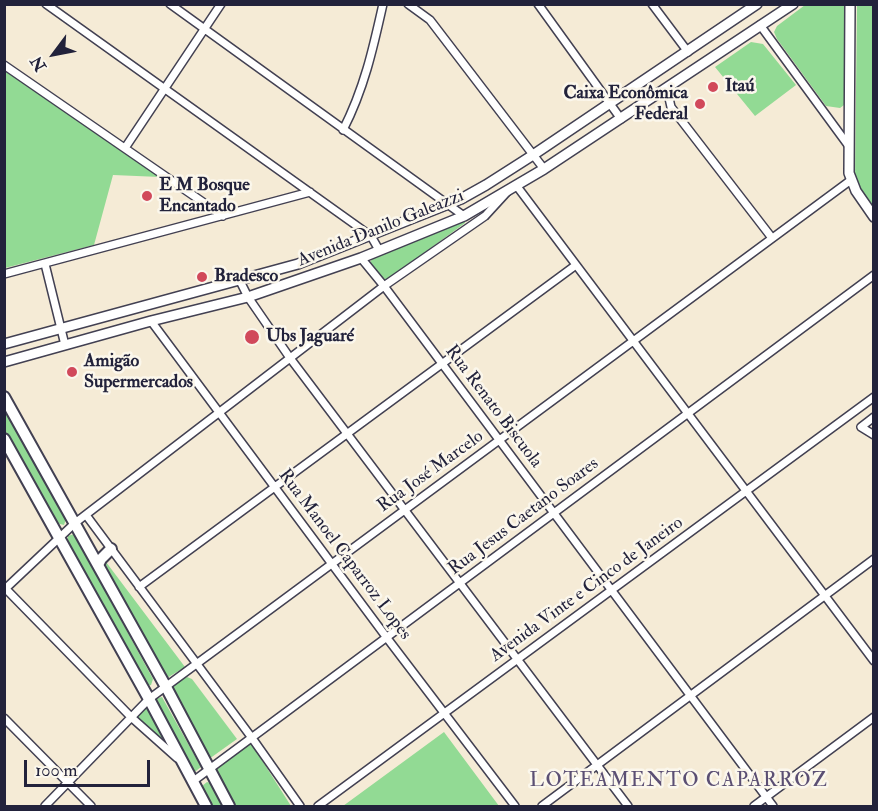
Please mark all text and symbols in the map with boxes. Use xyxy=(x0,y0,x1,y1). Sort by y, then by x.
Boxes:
north arrow xyxy=(24,24,84,84)
text: N xyxy=(26,52,51,75)
place label: Itaú xyxy=(725,76,755,98)
marker: Itaú xyxy=(706,80,720,94)
place label: Caixa Econômica Federal xyxy=(563,83,688,125)
marker: Caixa Econômica Federal xyxy=(693,97,707,111)
place label: E M Bosque Encantado xyxy=(159,175,250,218)
street label: Avenida Danilo Galeazzi xyxy=(295,186,467,272)
marker: E M Bosque Encantado xyxy=(140,189,154,203)
place label: Bradesco xyxy=(214,266,278,288)
marker: Bradesco xyxy=(195,270,209,284)
place label: Ubs Jaguaré xyxy=(266,326,354,348)
marker: Ubs Jaguaré xyxy=(243,328,261,346)
street label: Rua Renato Biscuola xyxy=(440,341,546,473)
place label: Amigão Supermercados xyxy=(84,351,193,394)
marker: Amigão Supermercados xyxy=(65,365,79,379)
street label: Rua José Marcelo xyxy=(374,426,488,518)
street label: Rua Jesus Caetano Soares xyxy=(445,453,603,581)
street label: Rua Manoel Caparroz Lopes xyxy=(273,466,415,644)
street label: Avenida Vinte e Cinco de Janeiro xyxy=(486,513,688,667)
scale bar xyxy=(27,748,153,786)
text: 100 m xyxy=(35,759,78,782)
district label: LOTEAMENTO CAPARROZ xyxy=(529,770,829,794)

